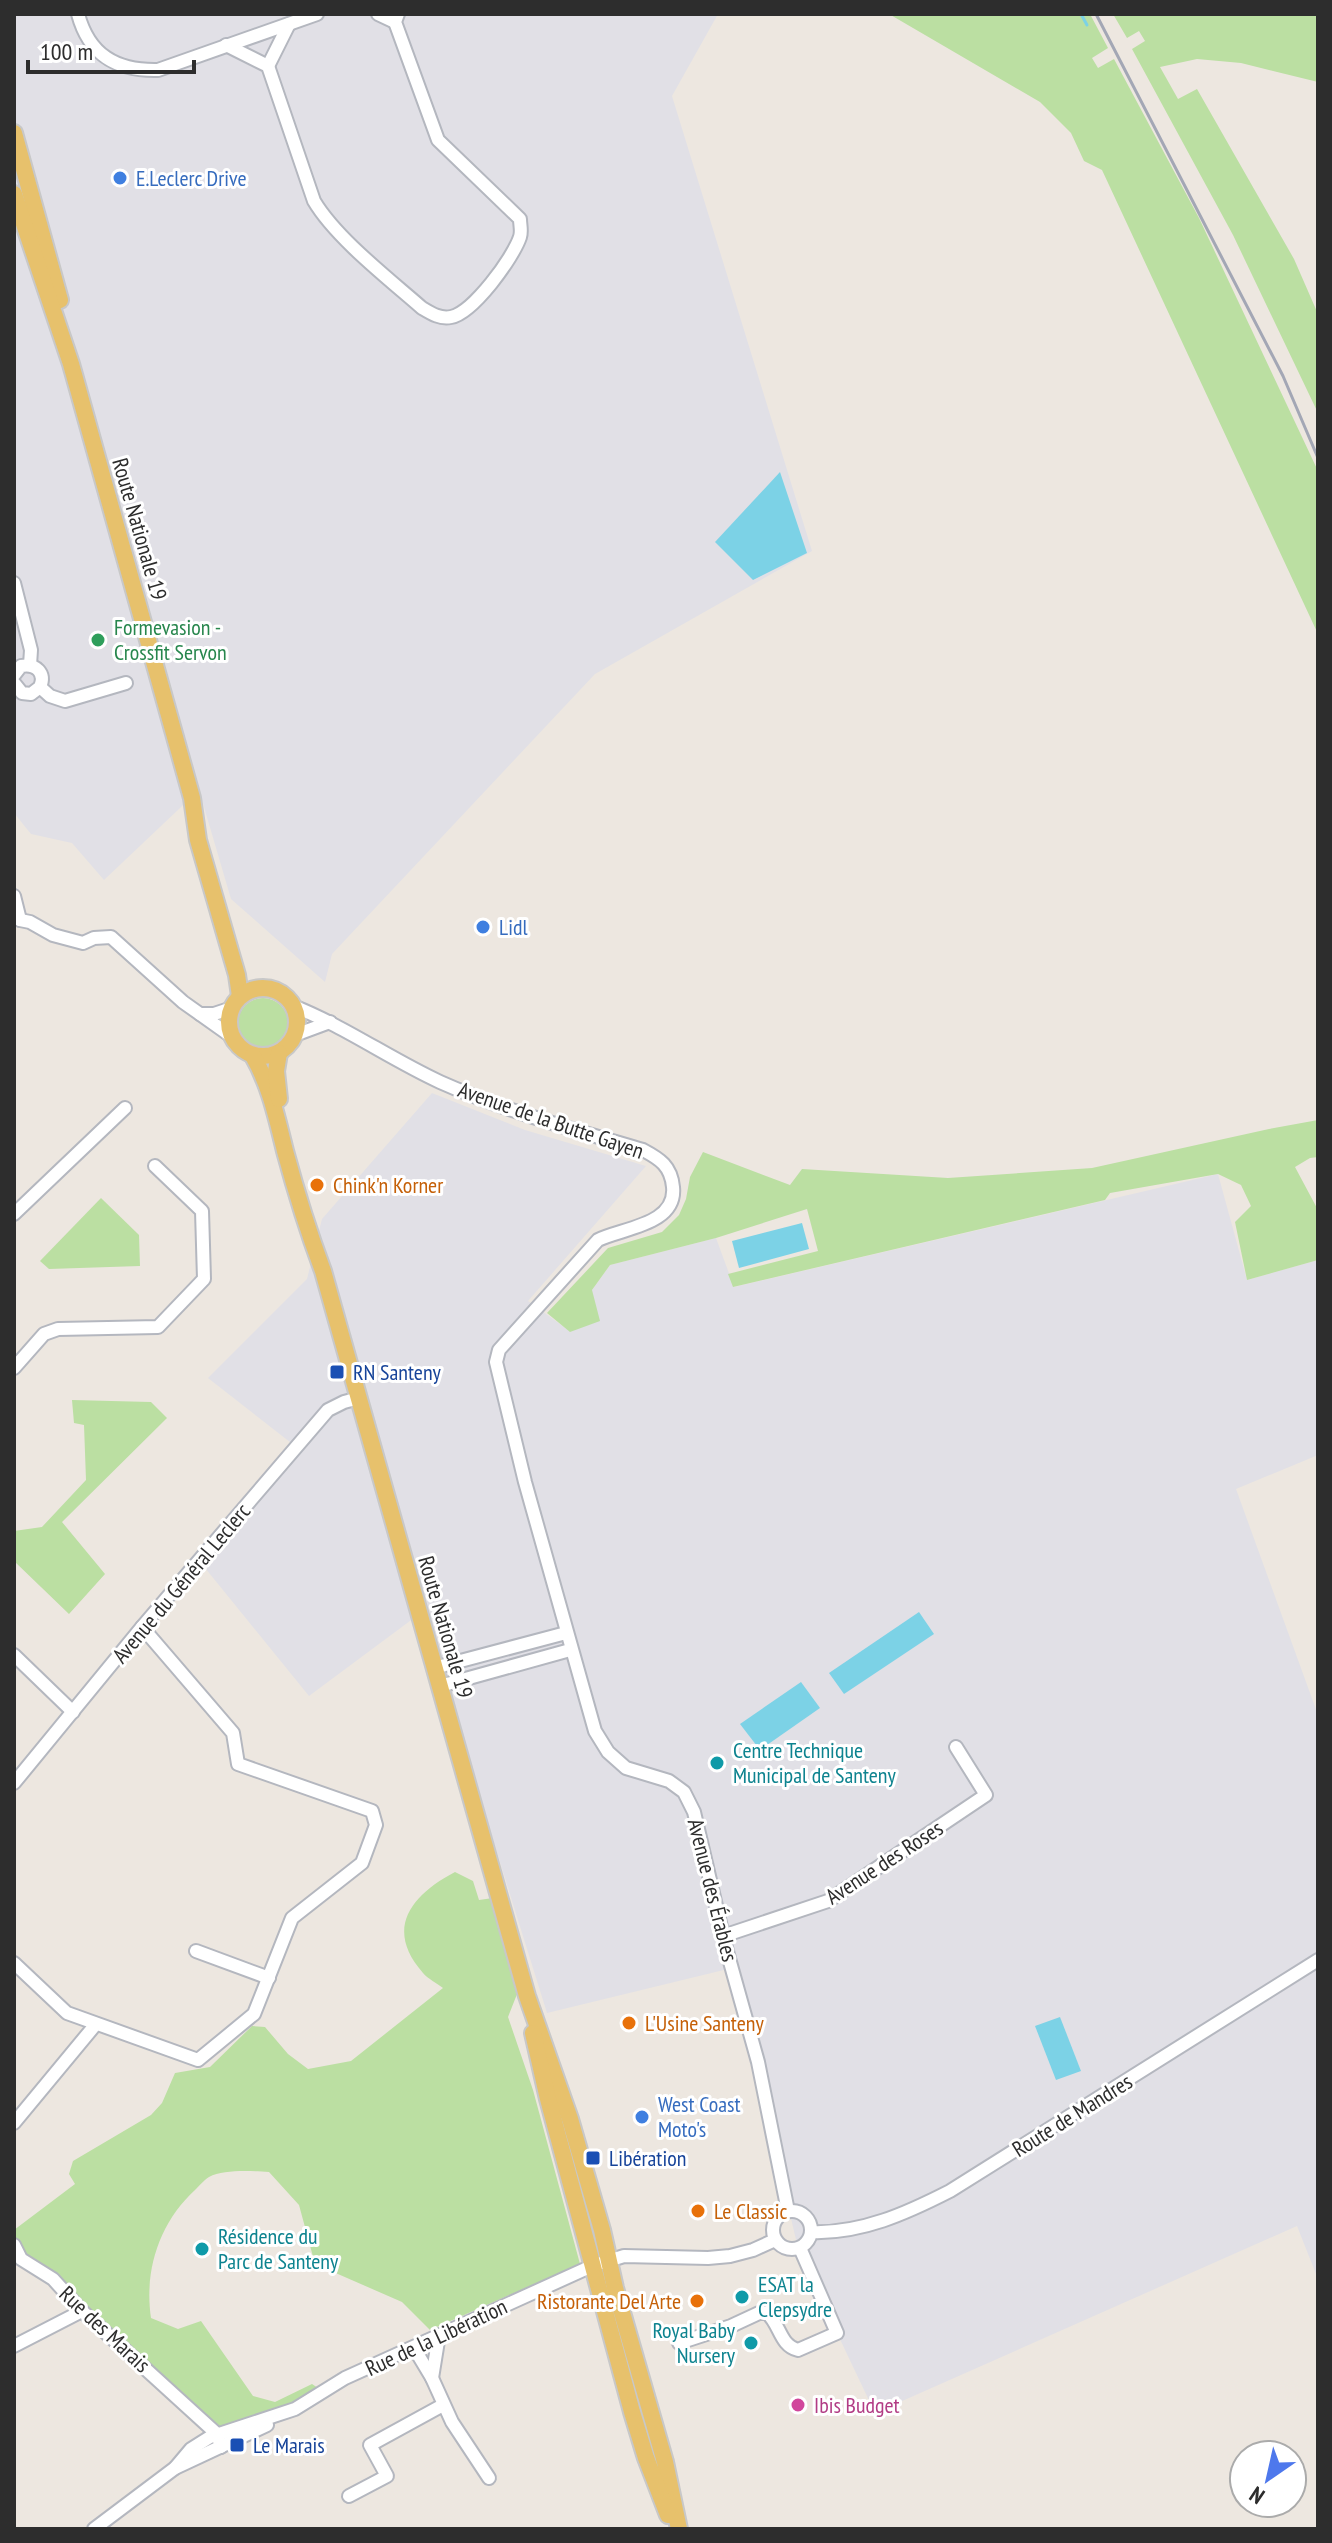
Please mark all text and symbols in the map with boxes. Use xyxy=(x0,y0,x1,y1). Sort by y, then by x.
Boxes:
scale bar xyxy=(28,24,194,74)
text: 100 m xyxy=(40,36,93,67)
place label: E.Leclerc Drive xyxy=(136,164,247,192)
marker: E.Leclerc Drive xyxy=(111,169,129,187)
street label: Route Nationale 19 xyxy=(106,455,174,603)
place label: Formevasion - Crossfit Servon xyxy=(114,613,227,666)
marker: Formevasion - Crossfit Servon xyxy=(89,631,107,649)
place label: Lidl xyxy=(499,913,528,941)
marker: Lidl xyxy=(474,918,492,936)
street label: Avenue de la Butte Gayen xyxy=(455,1075,647,1165)
place label: Chink'n Korner xyxy=(333,1171,443,1199)
marker: Chink'n Korner xyxy=(308,1176,326,1194)
place label: RN Santeny xyxy=(353,1358,442,1386)
marker: RN Santeny xyxy=(328,1363,346,1381)
street label: Avenue du Général Leclerc xyxy=(106,1497,256,1669)
street label: Route Nationale 19 xyxy=(412,1553,480,1701)
place label: Centre Technique Municipal de Santeny xyxy=(733,1736,897,1789)
marker: Centre Technique Municipal de Santeny xyxy=(708,1754,726,1772)
street label: Avenue des Roses xyxy=(820,1814,948,1910)
street label: Avenue des Érables xyxy=(682,1816,744,1964)
place label: L'Usine Santeny xyxy=(645,2009,764,2037)
marker: L'Usine Santeny xyxy=(620,2014,638,2032)
street label: Route de Mandres xyxy=(1007,2067,1137,2163)
place label: West Coast Moto's xyxy=(658,2090,740,2143)
marker: West Coast Moto's xyxy=(633,2108,651,2126)
place label: Libération xyxy=(609,2144,686,2172)
marker: Libération xyxy=(584,2149,602,2167)
place label: Le Classic xyxy=(714,2197,788,2225)
marker: Le Classic xyxy=(689,2202,707,2220)
place label: Résidence du Parc de Santeny xyxy=(218,2222,339,2275)
marker: Résidence du Parc de Santeny xyxy=(193,2240,211,2258)
place label: ESAT la Clepsydre xyxy=(758,2270,832,2323)
street label: Rue des Marais xyxy=(54,2280,156,2378)
place label: Ristorante Del Arte xyxy=(537,2287,681,2315)
marker: ESAT la Clepsydre xyxy=(733,2288,751,2306)
street label: Rue de la Libération xyxy=(361,2292,511,2382)
marker: Ristorante Del Arte xyxy=(688,2292,706,2310)
place label: Royal Baby Nursery xyxy=(652,2316,736,2369)
marker: Royal Baby Nursery xyxy=(742,2334,760,2352)
place label: Ibis Budget xyxy=(814,2391,900,2419)
marker: Ibis Budget xyxy=(789,2396,807,2414)
place label: Le Marais xyxy=(253,2431,325,2459)
marker: Le Marais xyxy=(228,2436,246,2454)
north arrow xyxy=(1228,2439,1308,2519)
text: N xyxy=(1244,2481,1270,2511)

